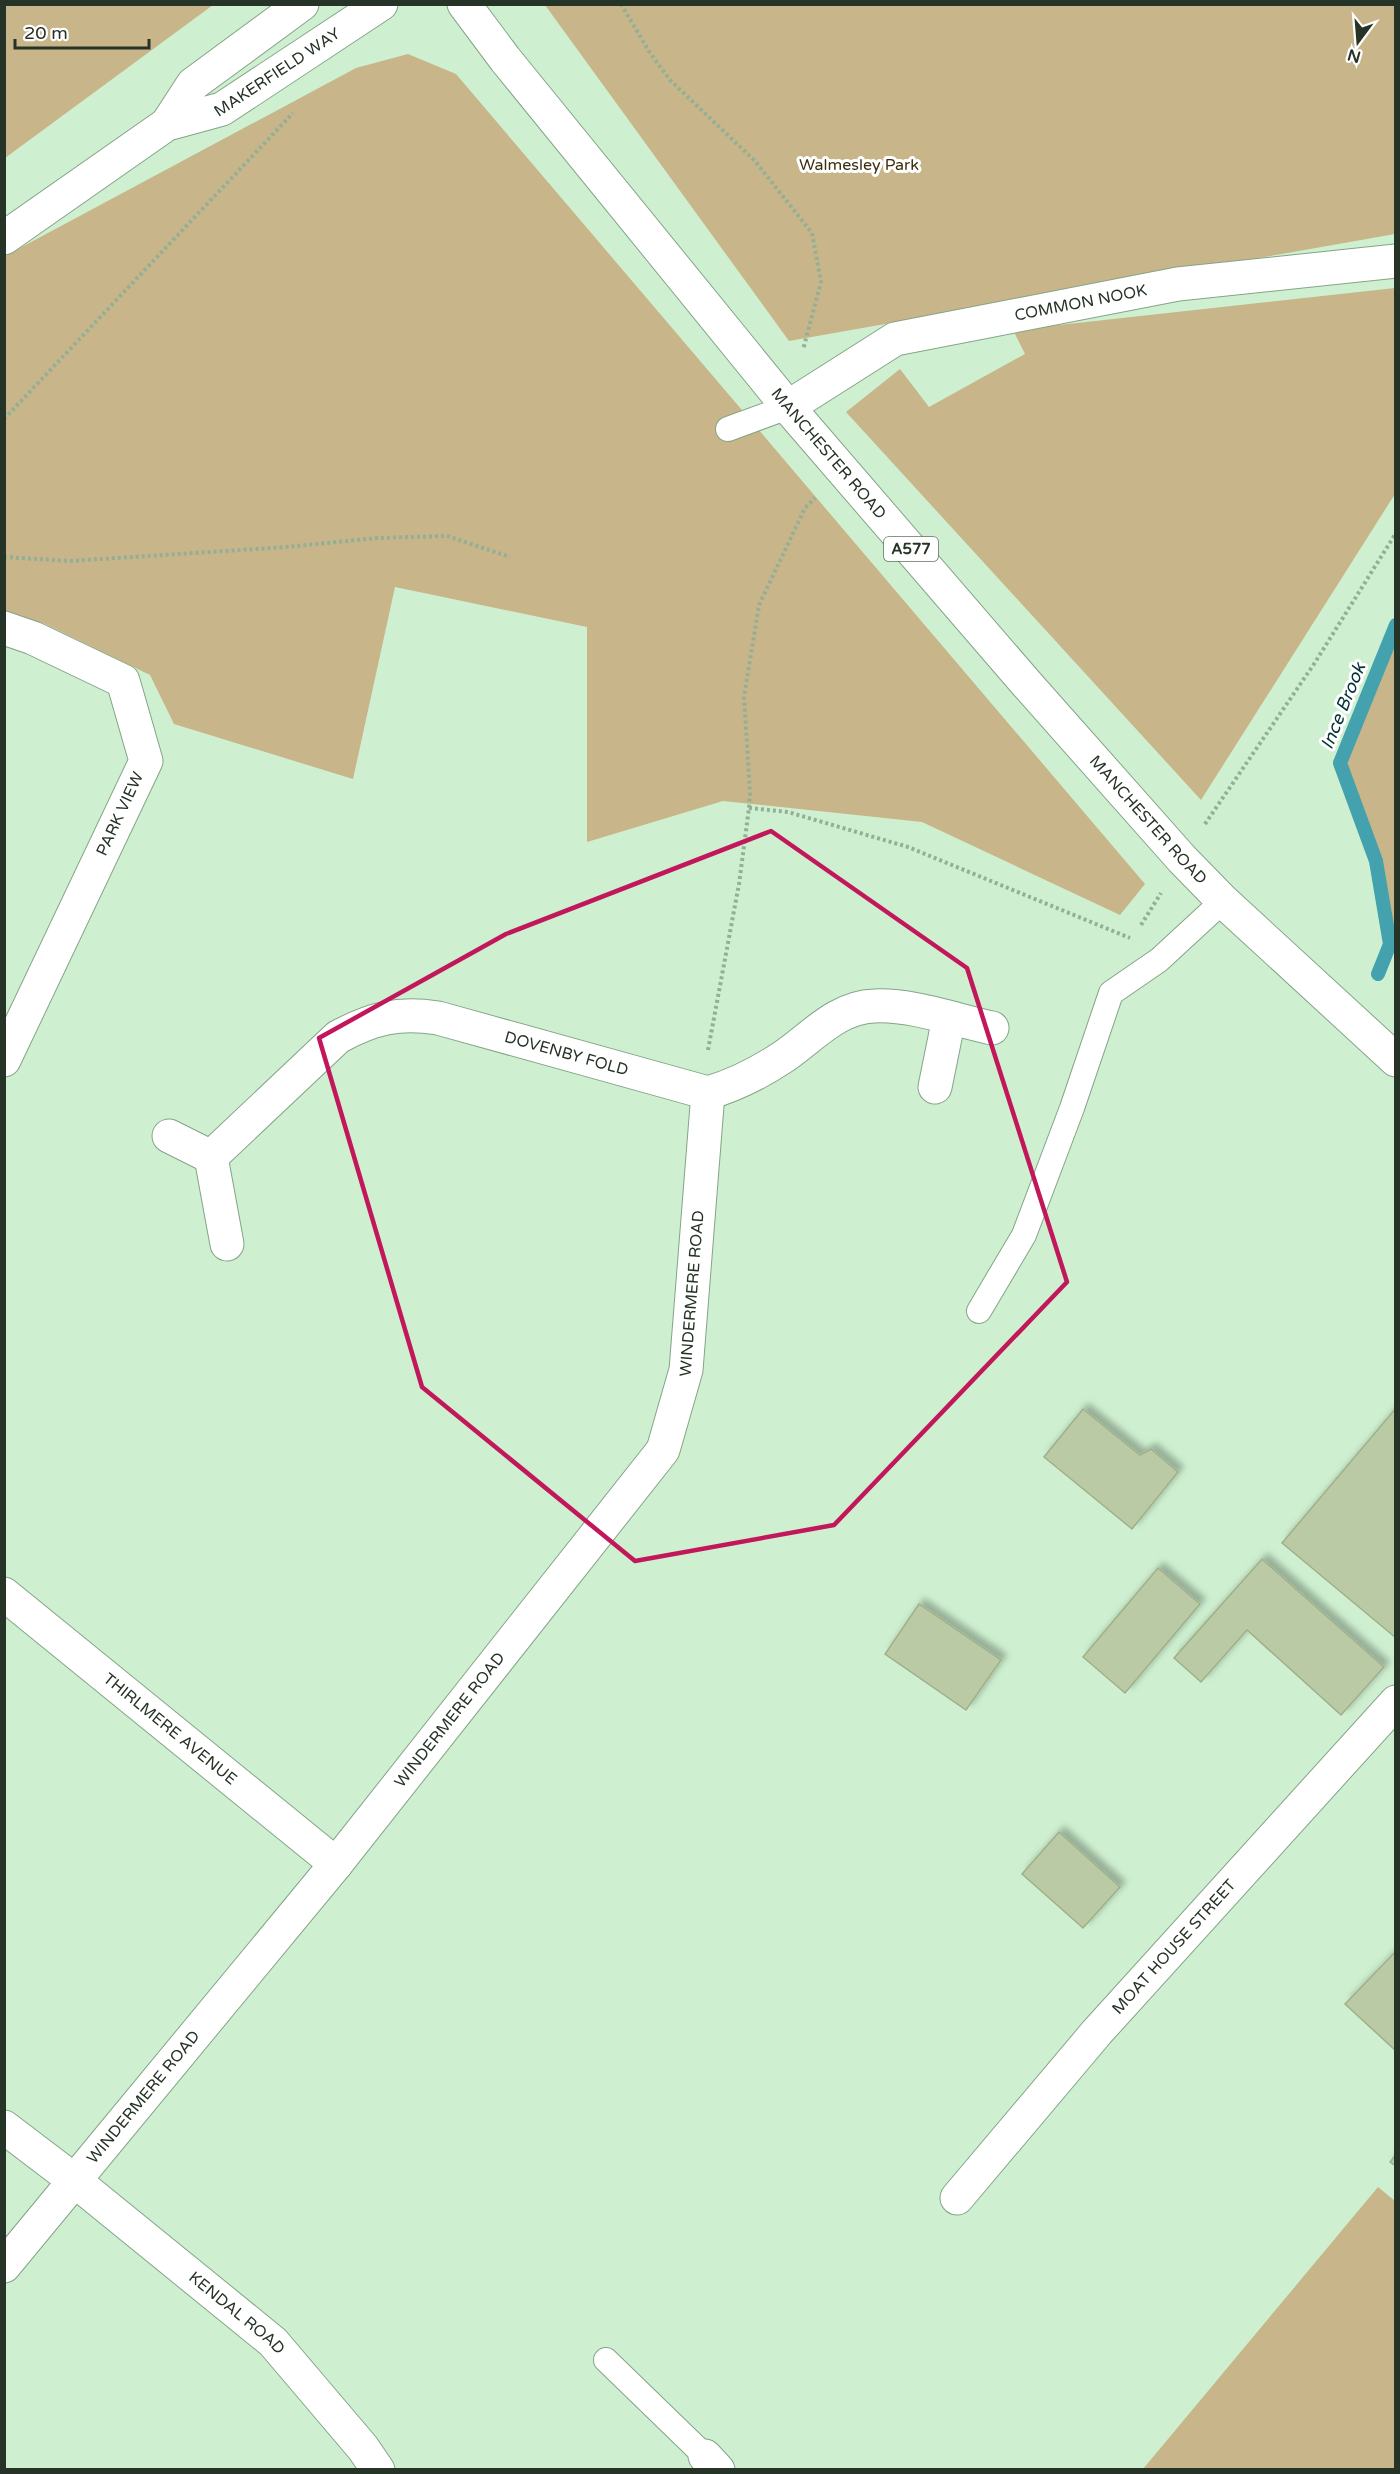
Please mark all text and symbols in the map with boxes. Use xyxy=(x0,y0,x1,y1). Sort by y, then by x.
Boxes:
scale bar xyxy=(15,12,148,50)
north arrow xyxy=(1328,12,1388,72)
text: 20 m xyxy=(24,22,68,44)
street label: MAKERFIELD WAY xyxy=(210,24,344,121)
text: N xyxy=(1345,44,1363,67)
park label: Walmesley Park xyxy=(799,155,919,175)
street label: COMMON NOOK xyxy=(1013,280,1149,326)
street label: MANCHESTER ROAD xyxy=(767,384,890,523)
road number: A577 xyxy=(884,537,938,561)
water label: Ince Brook xyxy=(1316,659,1371,752)
street label: MANCHESTER ROAD xyxy=(1085,751,1211,889)
street label: PARK VIEW xyxy=(92,769,148,859)
street label: DOVENBY FOLD xyxy=(502,1027,631,1080)
street label: WINDERMERE ROAD xyxy=(676,1209,709,1377)
street label: WINDERMERE ROAD xyxy=(390,1648,509,1792)
street label: THIRLMERE AVENUE xyxy=(99,1669,241,1789)
street label: MOAT HOUSE STREET xyxy=(1108,1875,1241,2019)
street label: WINDERMERE ROAD xyxy=(83,2026,204,2168)
street label: KENDAL ROAD xyxy=(185,2267,289,2358)

